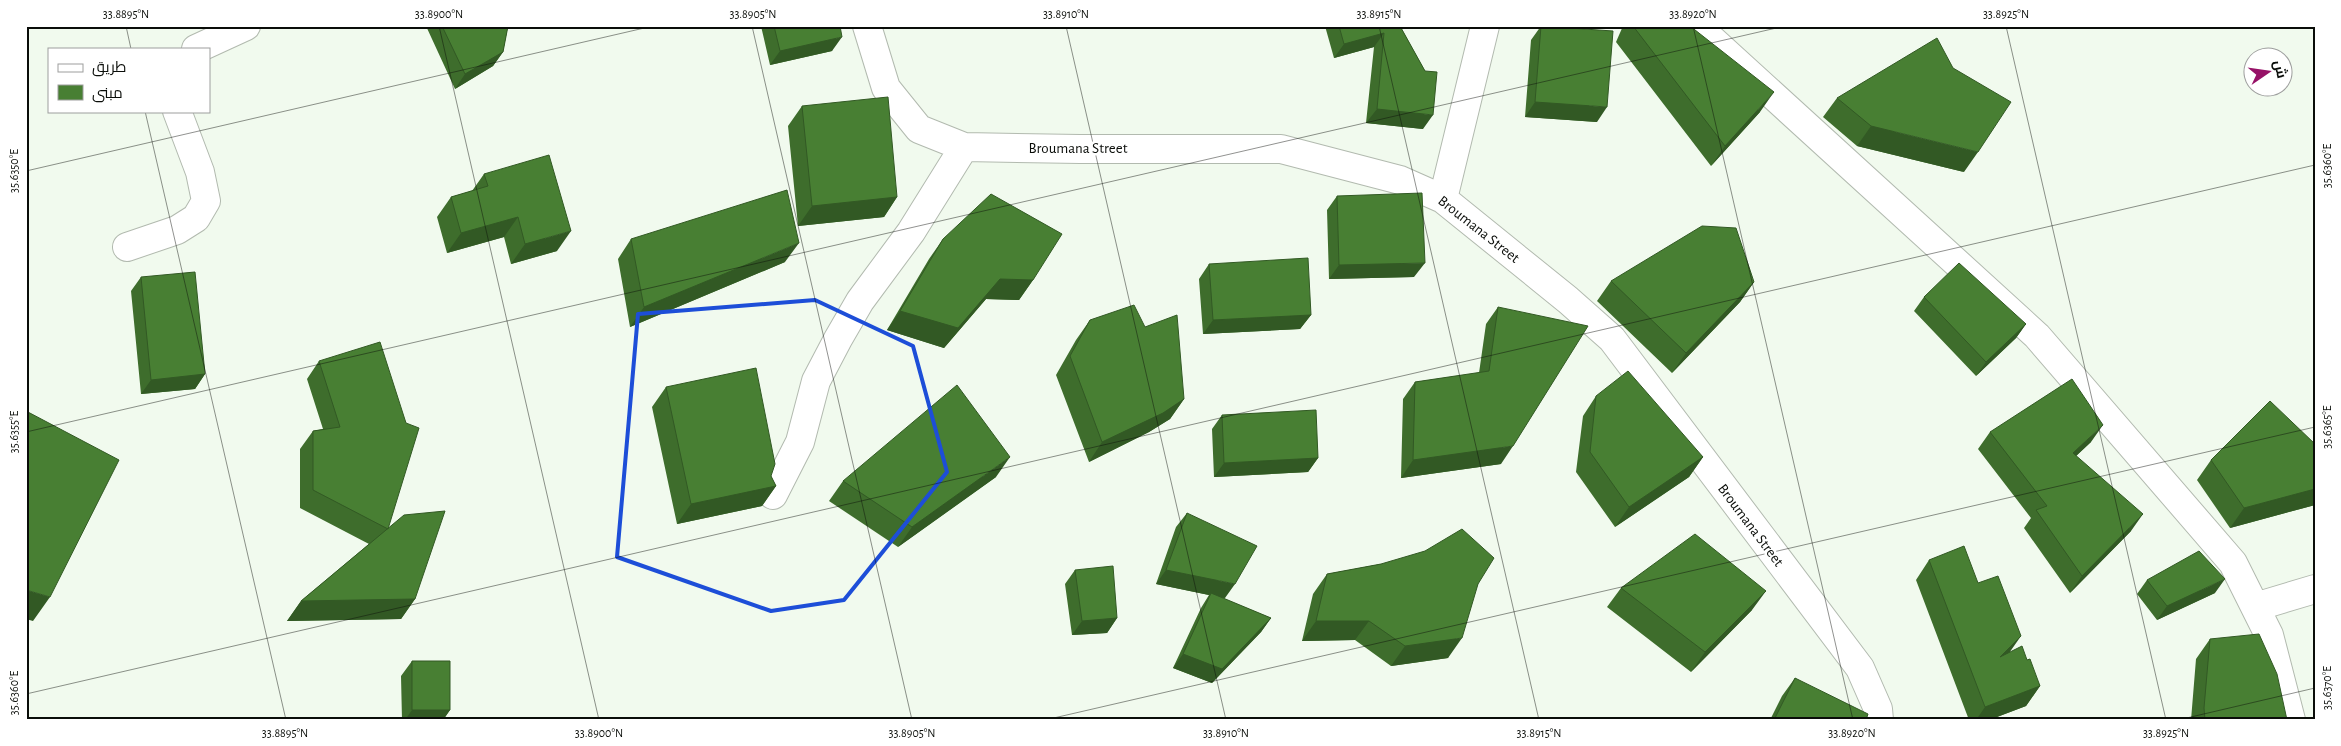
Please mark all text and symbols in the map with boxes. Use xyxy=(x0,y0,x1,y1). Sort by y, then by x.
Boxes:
text: 33.8895°N xyxy=(103,8,149,20)
text: 33.8900°N xyxy=(415,8,463,20)
text: 33.8905°N xyxy=(729,8,777,20)
text: 33.8910°N xyxy=(1043,8,1089,20)
text: 33.8915°N xyxy=(1357,8,1401,20)
text: 33.8920°N xyxy=(1669,8,1717,20)
text: 33.8925°N xyxy=(1983,8,2029,20)
legend xyxy=(48,48,210,112)
north arrow xyxy=(2244,48,2294,98)
text: ش xyxy=(2270,59,2290,80)
text: طريق xyxy=(92,60,126,77)
text: مبنى xyxy=(92,86,123,103)
street label: Broumana Street xyxy=(1029,141,1128,156)
text: 35.6360°E xyxy=(2321,144,2333,188)
text: 35.6350°E xyxy=(8,149,20,193)
street label: Broumana Street xyxy=(1435,193,1522,266)
text: 35.6365°E xyxy=(2321,405,2333,449)
text: 35.6355°E xyxy=(8,410,20,453)
street label: Broumana Street xyxy=(1715,481,1786,569)
text: 35.6370°E xyxy=(2321,666,2333,710)
text: 35.6360°E xyxy=(8,671,20,715)
text: 33.8895°N xyxy=(262,727,308,739)
text: 33.8900°N xyxy=(575,727,623,739)
text: 33.8905°N xyxy=(888,727,936,739)
text: 33.8910°N xyxy=(1203,727,1249,739)
text: 33.8915°N xyxy=(1517,727,1561,739)
text: 33.8920°N xyxy=(1828,727,1876,739)
text: 33.8925°N xyxy=(2143,727,2189,739)

